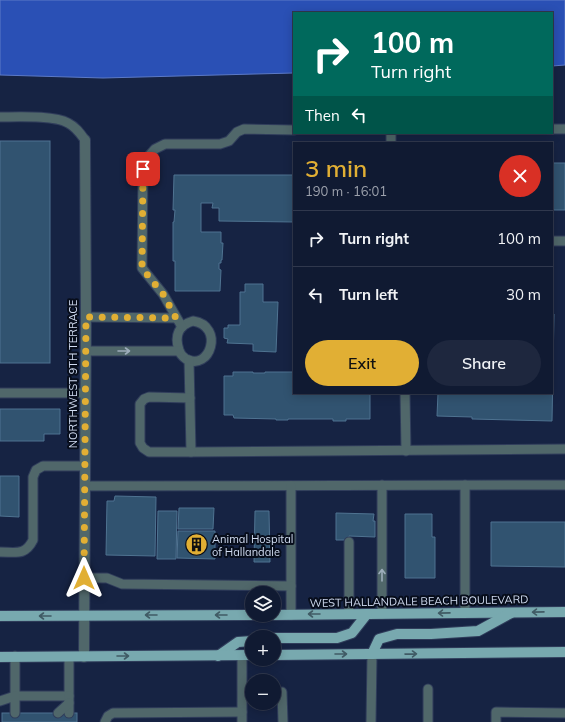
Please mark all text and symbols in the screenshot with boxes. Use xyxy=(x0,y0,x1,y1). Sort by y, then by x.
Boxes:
text: 100 m xyxy=(371,25,454,60)
icon: right xyxy=(305,28,357,80)
text: Turn right xyxy=(371,60,451,83)
icon: left xyxy=(348,104,370,126)
text: Then xyxy=(305,106,340,125)
pin xyxy=(126,152,160,186)
text: 3 min xyxy=(305,153,367,183)
button: close xyxy=(499,155,541,197)
icon: arrive xyxy=(132,158,154,180)
text: 190 m · 16:01 xyxy=(305,183,387,199)
icon: right xyxy=(305,228,327,250)
text: Turn right xyxy=(339,229,409,248)
text: 100 m xyxy=(497,229,541,248)
icon: left xyxy=(305,284,327,306)
text: Turn left xyxy=(339,285,398,304)
text: 30 m xyxy=(506,285,541,304)
street label: NORTHWEST 9TH TERRACE xyxy=(66,300,80,448)
button: Exit xyxy=(305,340,419,386)
button: Share xyxy=(427,340,541,386)
one-way arrow xyxy=(117,347,130,355)
building icon: Animal Hospital of Hallandale xyxy=(183,532,209,558)
place label: Animal Hospital of Hallandale xyxy=(212,532,293,559)
position arrow xyxy=(63,557,105,599)
one-way arrow xyxy=(378,569,386,582)
map controls xyxy=(245,586,281,710)
button: layers xyxy=(245,586,281,622)
street label: WEST HALLANDALE BEACH BOULEVARD xyxy=(309,592,529,610)
one-way arrow xyxy=(532,608,545,616)
one-way arrow xyxy=(438,609,451,617)
one-way arrow xyxy=(308,610,321,618)
one-way arrow xyxy=(145,611,158,619)
one-way arrow xyxy=(215,611,228,619)
one-way arrow xyxy=(39,612,52,620)
button: + xyxy=(245,630,281,666)
one-way arrow xyxy=(404,650,417,658)
one-way arrow xyxy=(334,651,347,658)
one-way arrow xyxy=(116,652,129,660)
button: − xyxy=(245,674,281,710)

